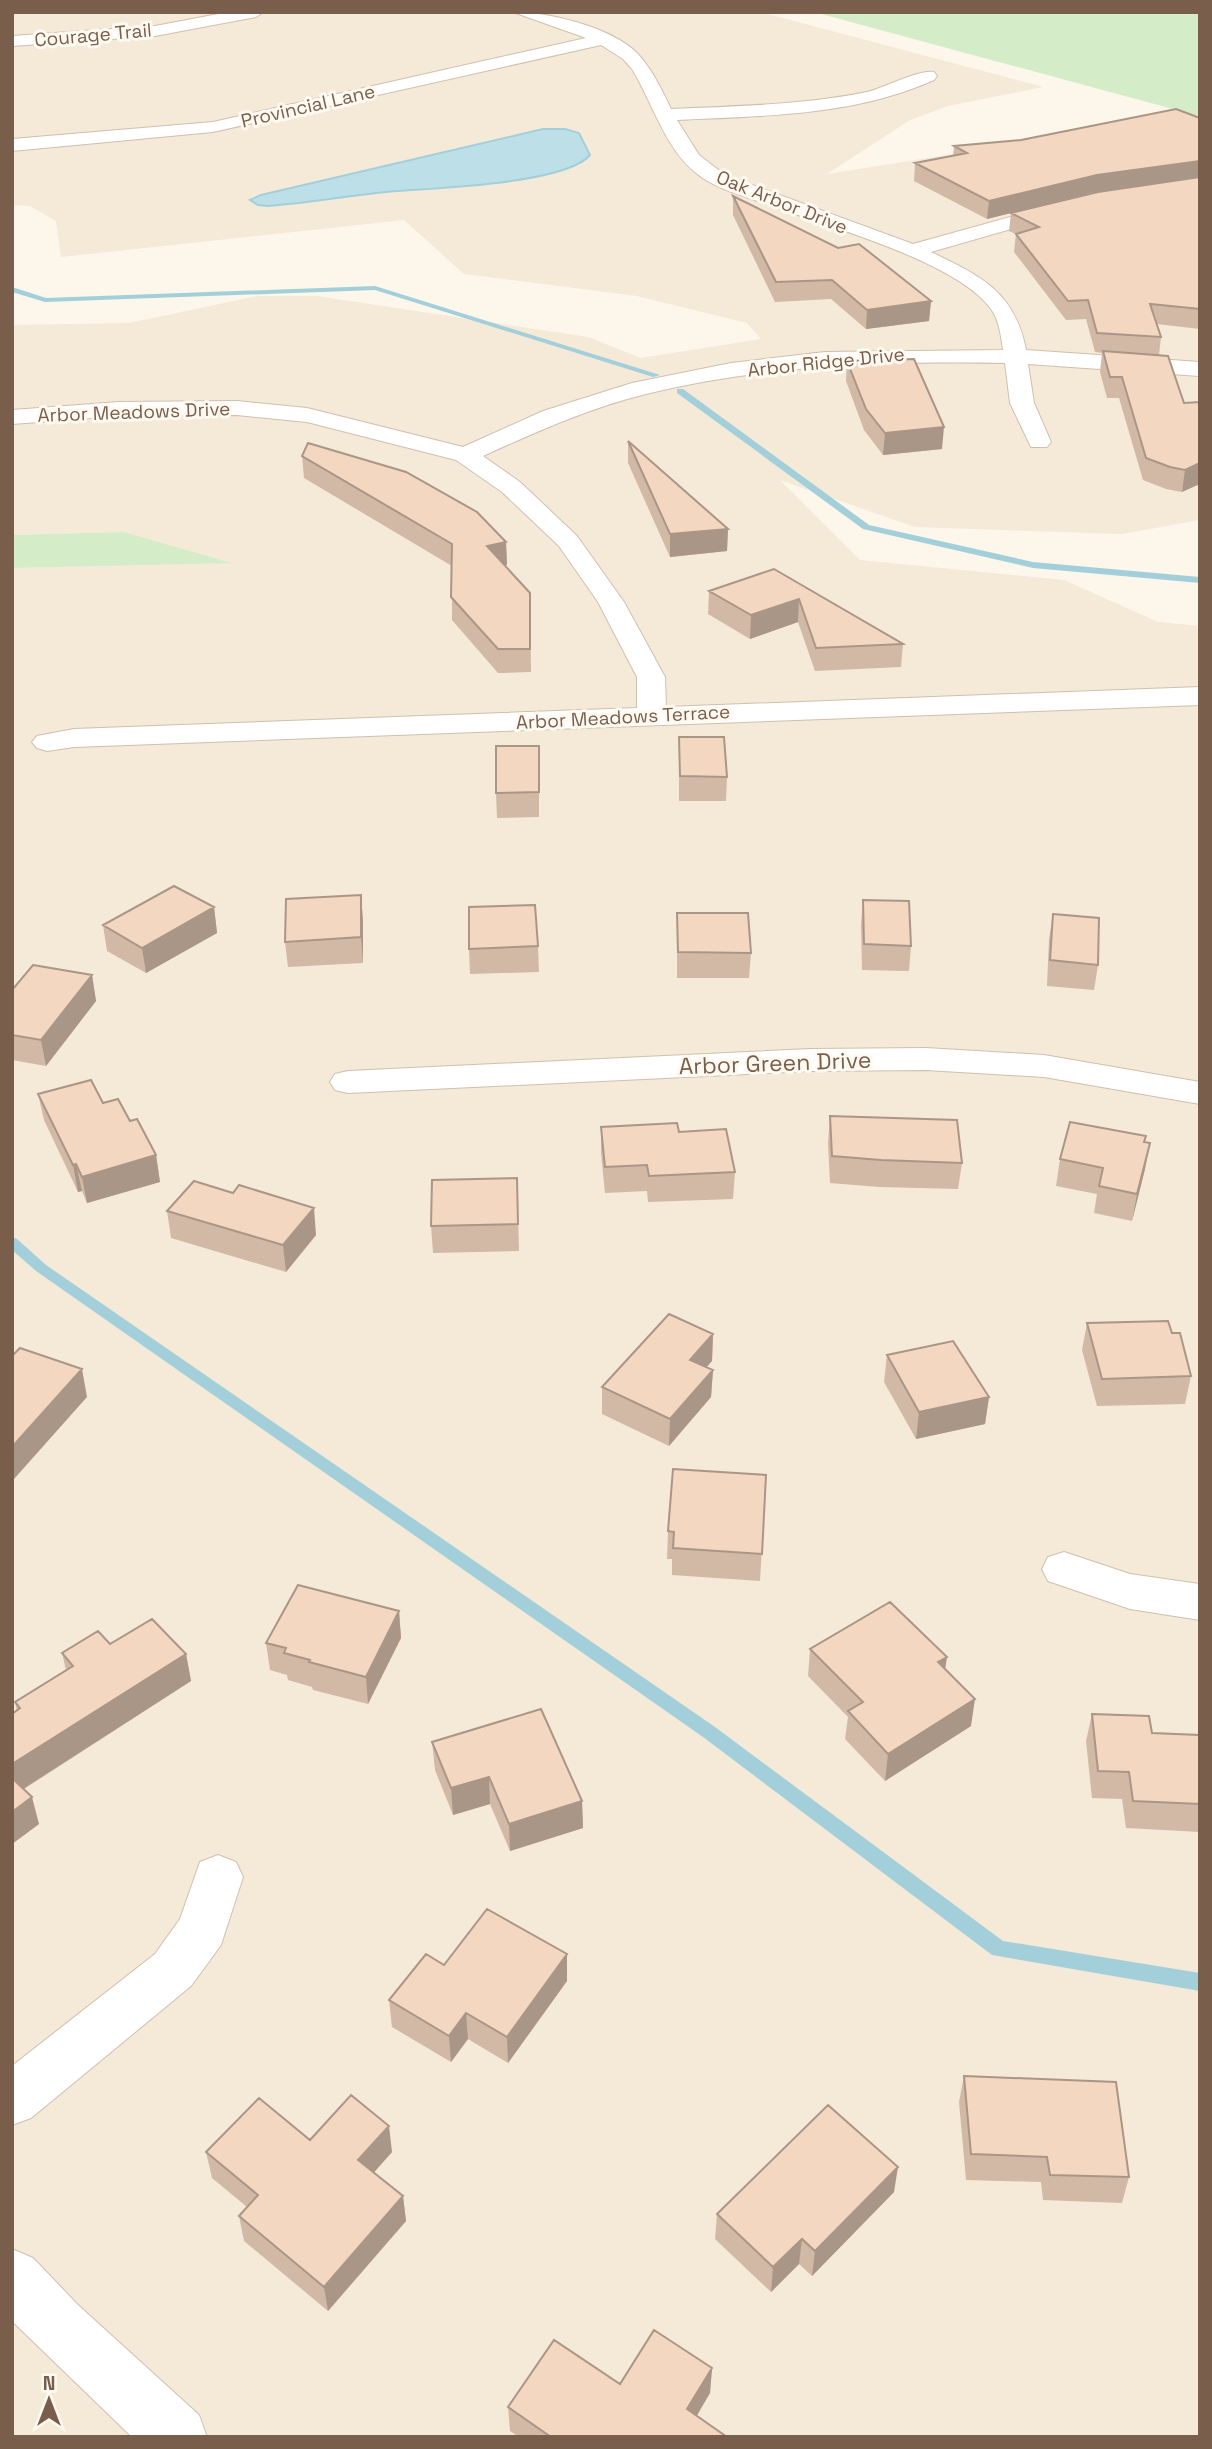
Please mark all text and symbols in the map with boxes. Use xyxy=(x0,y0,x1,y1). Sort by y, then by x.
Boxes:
street label: Courage Trail xyxy=(33,17,153,53)
street label: Provincial Lane xyxy=(239,78,377,134)
street label: Oak Arbor Drive xyxy=(713,164,851,240)
street label: Arbor Ridge Drive xyxy=(746,341,906,383)
street label: Arbor Meadows Drive xyxy=(37,396,231,428)
street label: Arbor Meadows Terrace xyxy=(515,699,731,735)
street label: Arbor Green Drive xyxy=(678,1045,872,1081)
north arrow xyxy=(14,2365,84,2435)
text: N xyxy=(43,2371,55,2396)

